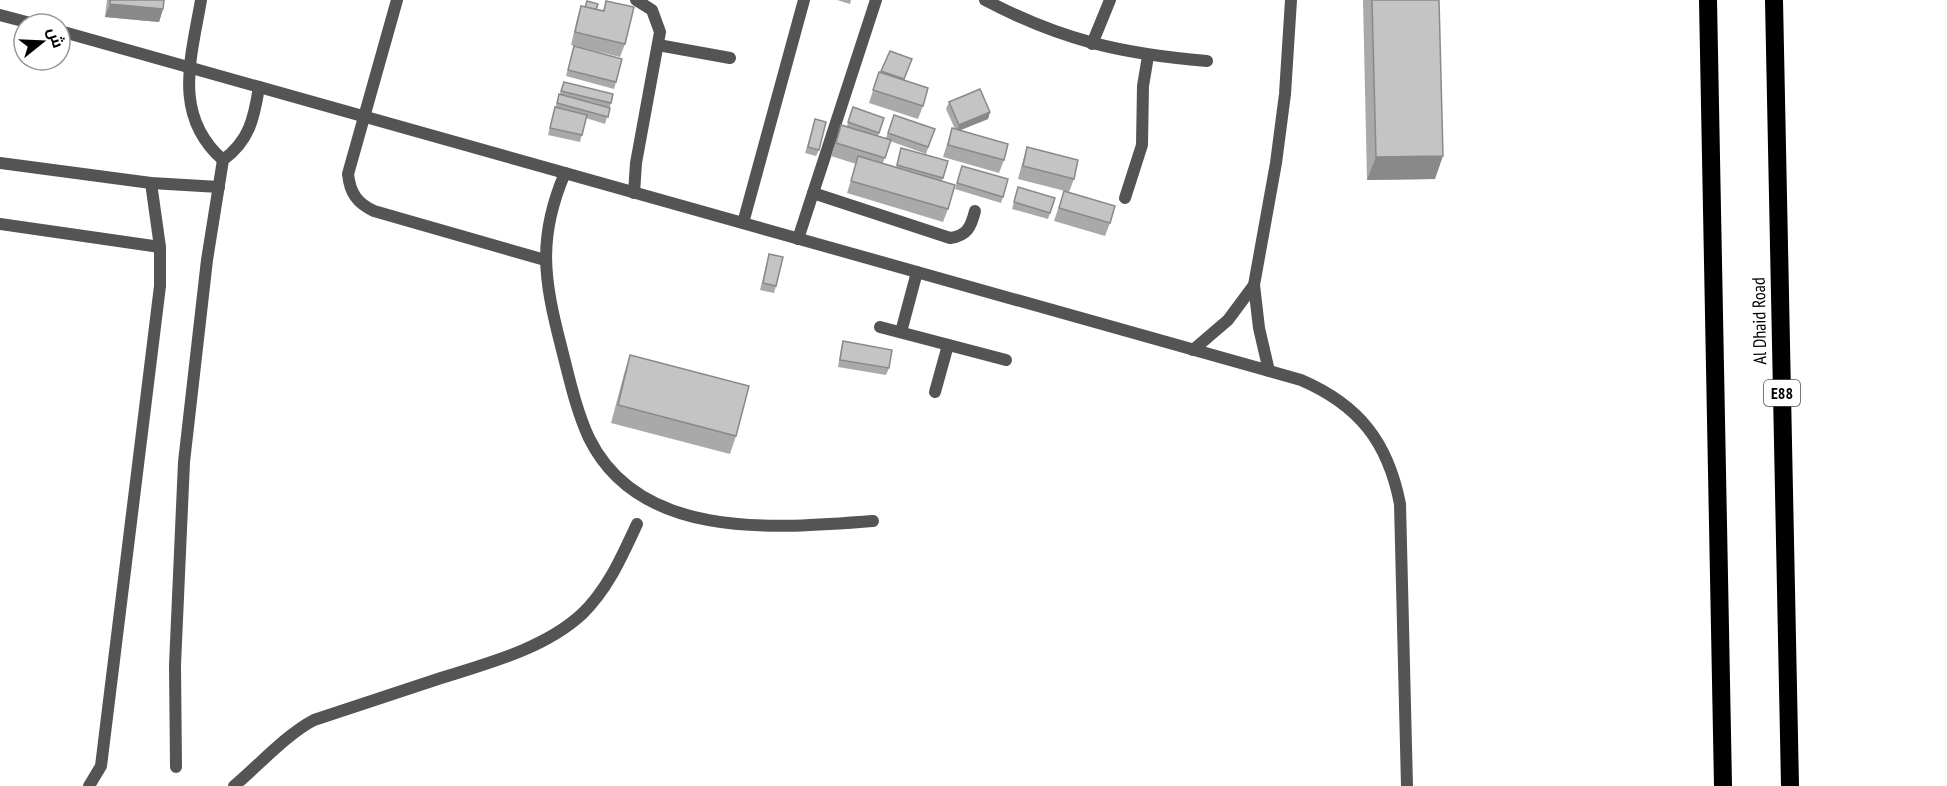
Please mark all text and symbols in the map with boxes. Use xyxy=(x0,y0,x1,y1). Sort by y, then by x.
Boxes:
north arrow xyxy=(12,12,72,72)
text: ش xyxy=(44,25,69,50)
street label: Al Dhaid Road xyxy=(1747,277,1771,365)
road number: E88 xyxy=(1764,380,1800,406)

